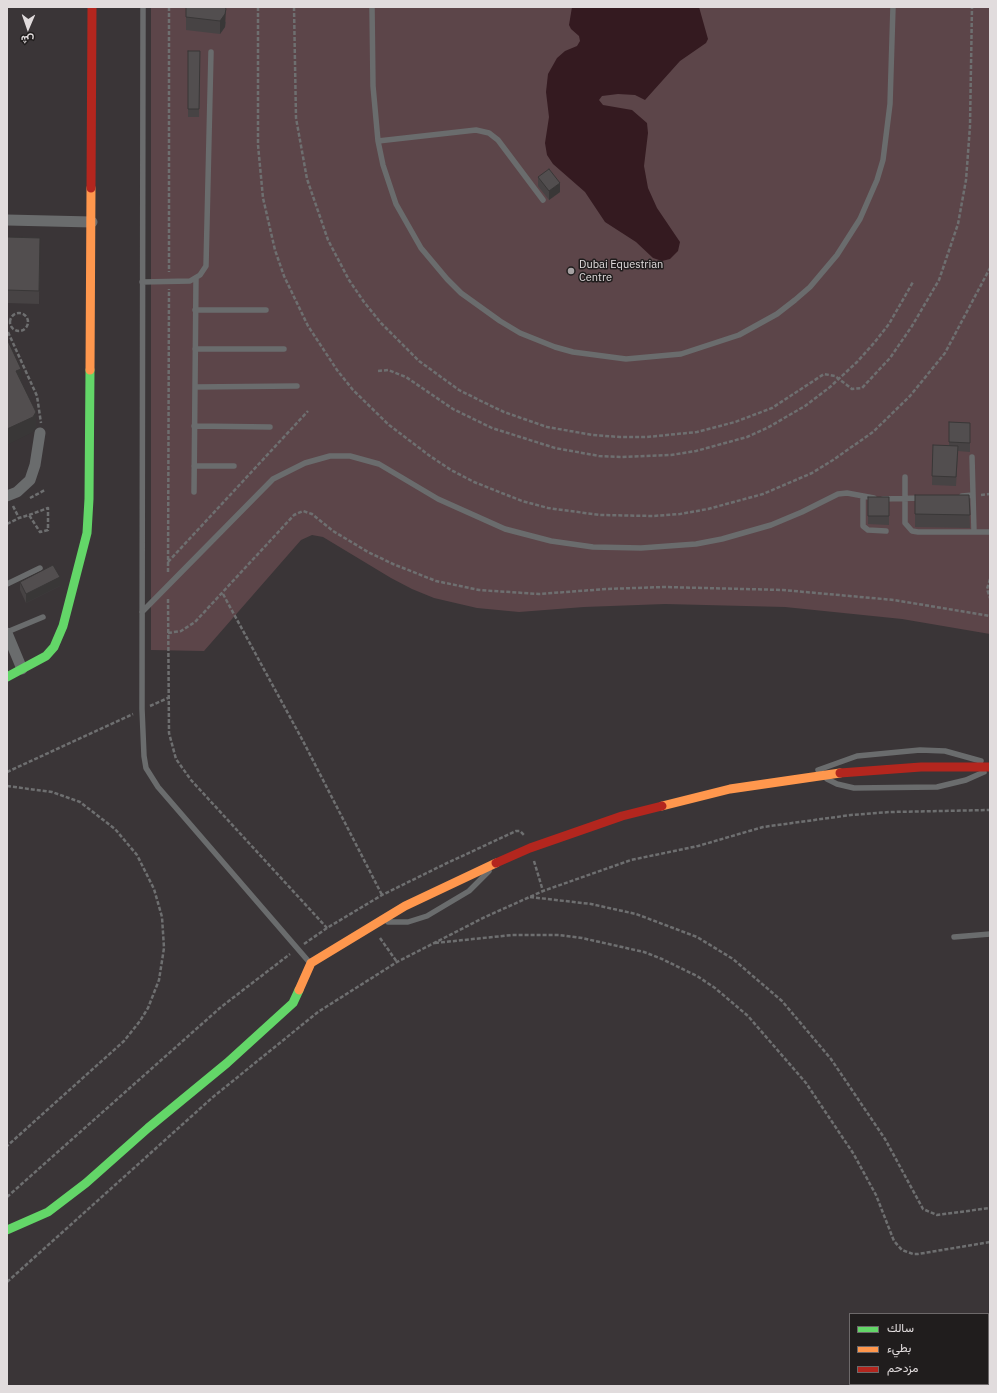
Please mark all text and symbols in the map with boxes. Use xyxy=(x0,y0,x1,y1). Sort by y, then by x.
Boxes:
north arrow xyxy=(8,8,48,48)
text: ش xyxy=(21,33,34,47)
place label: Dubai Equestrian Centre xyxy=(579,258,663,284)
marker: Dubai Equestrian Centre xyxy=(566,266,576,276)
legend xyxy=(849,1313,989,1385)
text: سالك xyxy=(887,1320,914,1335)
text: بطيء xyxy=(887,1340,911,1355)
text: مزدحم xyxy=(887,1360,918,1375)

